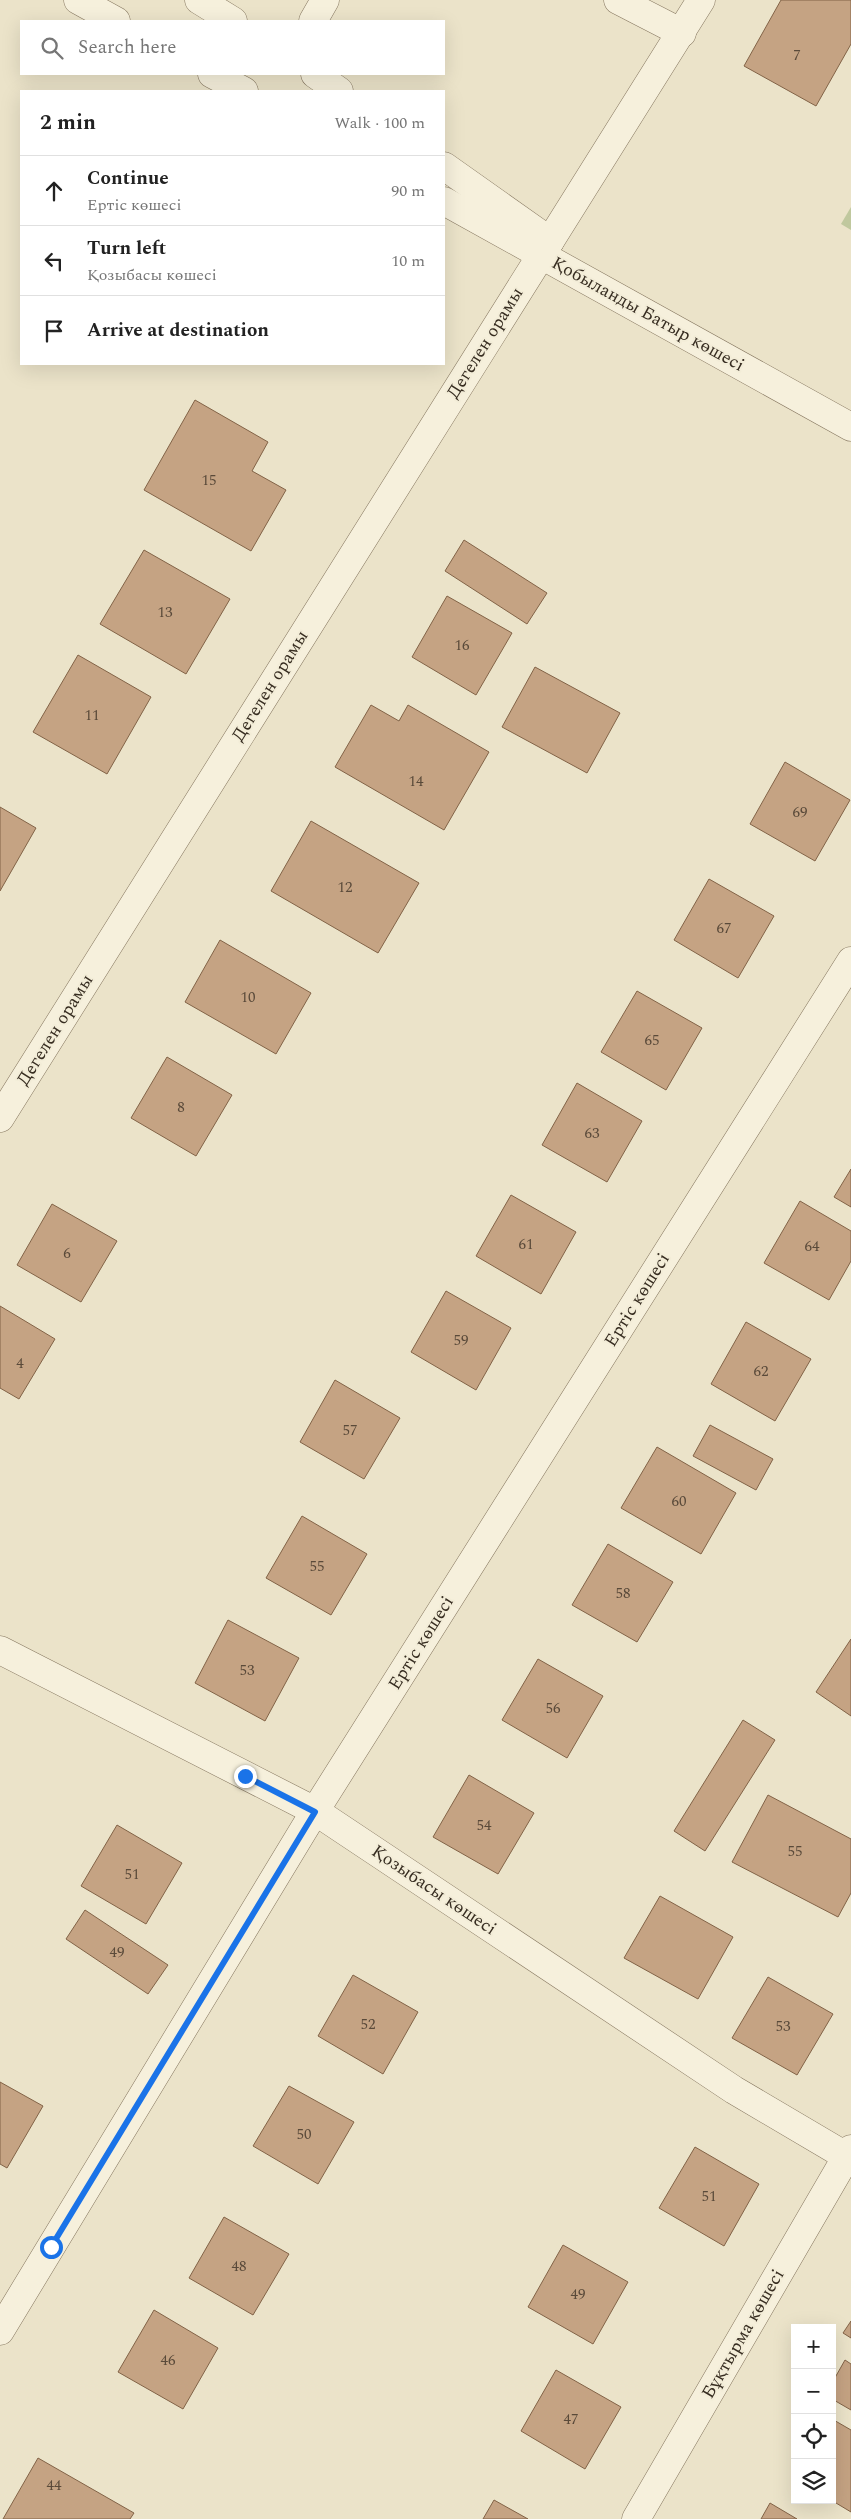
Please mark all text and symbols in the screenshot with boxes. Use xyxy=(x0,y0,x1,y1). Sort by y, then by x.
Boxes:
search box xyxy=(20,20,445,75)
text: Search here xyxy=(78,33,177,62)
icon: search xyxy=(38,34,66,62)
house number: 7 xyxy=(793,44,801,67)
text: 2 min xyxy=(40,107,96,139)
text: Walk · 100 m xyxy=(334,111,425,135)
text: Continue xyxy=(87,164,169,193)
icon: ahead xyxy=(40,177,68,205)
text: 90 m xyxy=(391,179,425,203)
text: Ертіс көшесі xyxy=(87,193,182,217)
text: Turn left xyxy=(87,234,166,263)
icon: left xyxy=(40,247,68,275)
text: 10 m xyxy=(391,249,425,273)
street label: Қобыланды Батыр көшесі xyxy=(547,250,749,378)
text: Қозыбасы көшесі xyxy=(87,263,217,287)
street label: Дегелен орамы xyxy=(440,282,530,404)
text: Arrive at destination xyxy=(87,316,269,345)
icon: arrive xyxy=(40,317,68,345)
house number: 15 xyxy=(201,469,217,492)
house number: 13 xyxy=(157,601,173,624)
street label: Дегелен орамы xyxy=(225,625,315,747)
house number: 16 xyxy=(454,634,470,657)
house number: 11 xyxy=(84,704,100,727)
house number: 14 xyxy=(408,770,424,793)
house number: 69 xyxy=(792,801,808,824)
house number: 12 xyxy=(337,876,353,899)
house number: 67 xyxy=(716,917,732,940)
street label: Дегелен орамы xyxy=(10,969,100,1091)
house number: 10 xyxy=(240,986,256,1009)
house number: 65 xyxy=(644,1029,660,1052)
house number: 8 xyxy=(177,1096,185,1119)
house number: 63 xyxy=(584,1122,600,1145)
house number: 61 xyxy=(518,1233,534,1256)
house number: 64 xyxy=(804,1235,820,1258)
house number: 6 xyxy=(63,1242,71,1265)
street label: Ертіс көшесі xyxy=(597,1248,677,1352)
house number: 59 xyxy=(453,1329,469,1352)
house number: 4 xyxy=(16,1352,24,1375)
house number: 62 xyxy=(753,1360,769,1383)
house number: 57 xyxy=(342,1419,358,1442)
house number: 60 xyxy=(671,1490,687,1513)
house number: 55 xyxy=(309,1555,325,1578)
house number: 58 xyxy=(615,1582,631,1605)
street label: Ертіс көшесі xyxy=(381,1591,461,1695)
house number: 53 xyxy=(239,1659,255,1682)
house number: 56 xyxy=(545,1697,561,1720)
route end xyxy=(234,1765,257,1788)
house number: 54 xyxy=(476,1814,492,1837)
street label: Қозыбасы көшесі xyxy=(366,1838,502,1942)
house number: 55 xyxy=(787,1840,803,1863)
house number: 51 xyxy=(124,1863,140,1886)
house number: 49 xyxy=(109,1941,125,1964)
house number: 52 xyxy=(360,2013,376,2036)
house number: 53 xyxy=(775,2015,791,2038)
house number: 50 xyxy=(296,2123,312,2146)
house number: 51 xyxy=(701,2185,717,2208)
route start xyxy=(40,2236,63,2259)
house number: 48 xyxy=(231,2255,247,2278)
street label: Бұқтырма көшесі xyxy=(695,2264,791,2404)
house number: 49 xyxy=(570,2283,586,2306)
map controls xyxy=(791,2324,836,2504)
button: + xyxy=(791,2324,836,2369)
house number: 46 xyxy=(160,2349,176,2372)
button: − xyxy=(791,2369,836,2414)
house number: 47 xyxy=(563,2408,579,2431)
button: locate xyxy=(791,2414,836,2459)
button: layers xyxy=(791,2459,836,2504)
house number: 44 xyxy=(46,2474,62,2497)

